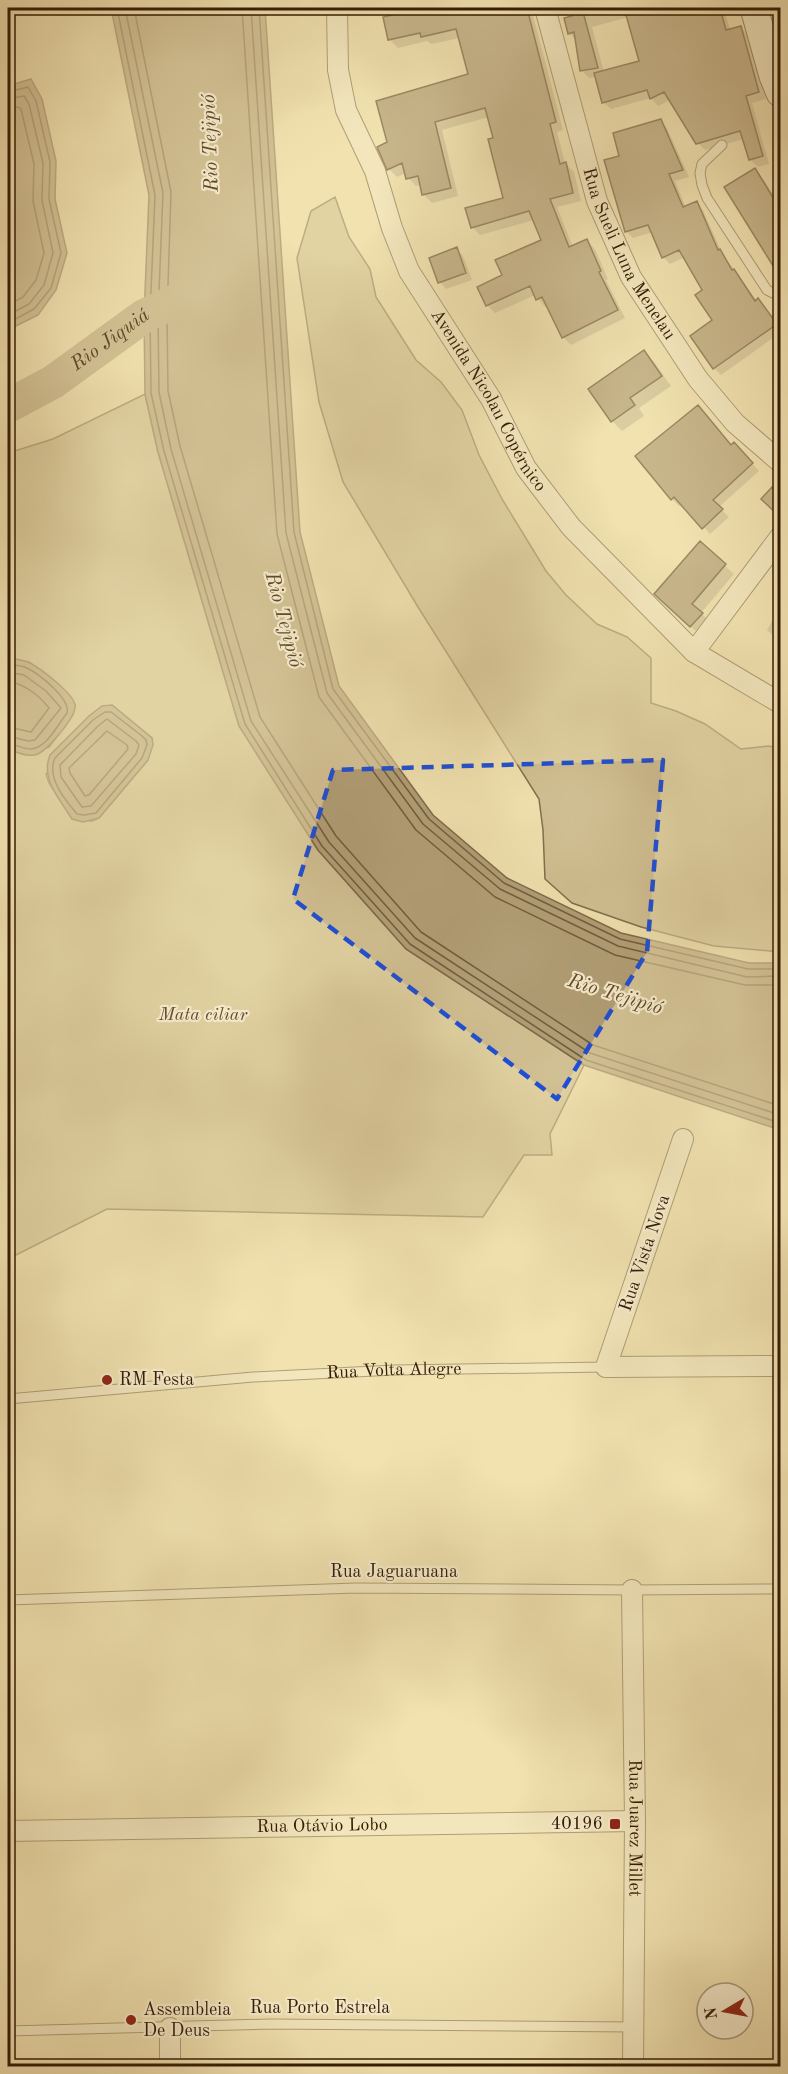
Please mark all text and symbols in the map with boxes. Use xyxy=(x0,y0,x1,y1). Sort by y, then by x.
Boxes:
water label: Rio Tejipió xyxy=(199,93,223,193)
street label: Rua Sueli Luna Menelau xyxy=(579,166,679,343)
water label: Rio Jiquiá xyxy=(67,305,154,376)
street label: Avenida Nicolau Copérnico xyxy=(427,306,550,495)
water label: Rio Tejipió xyxy=(260,569,306,671)
water label: Rio Tejipió xyxy=(564,971,665,1019)
park label: Mata ciliar xyxy=(158,1006,248,1024)
street label: Rua Vista Nova xyxy=(617,1192,673,1314)
street label: Rua Volta Alegre xyxy=(326,1360,461,1382)
place label: RM Festa xyxy=(119,1371,194,1389)
marker: RM Festa xyxy=(100,1373,114,1387)
street label: Rua Jaguaruana xyxy=(330,1563,458,1581)
street label: Rua Juarez Millet xyxy=(625,1759,644,1897)
place label: 40196 xyxy=(551,1815,603,1833)
street label: Rua Otávio Lobo xyxy=(256,1816,388,1836)
marker: 40196 xyxy=(608,1817,622,1831)
north arrow xyxy=(695,1981,755,2041)
street label: Rua Porto Estrela xyxy=(250,1999,390,2017)
place label: Assembleia De Deus xyxy=(143,2001,231,2040)
text: N xyxy=(703,2005,721,2021)
marker: Assembleia De Deus xyxy=(124,2013,138,2027)

